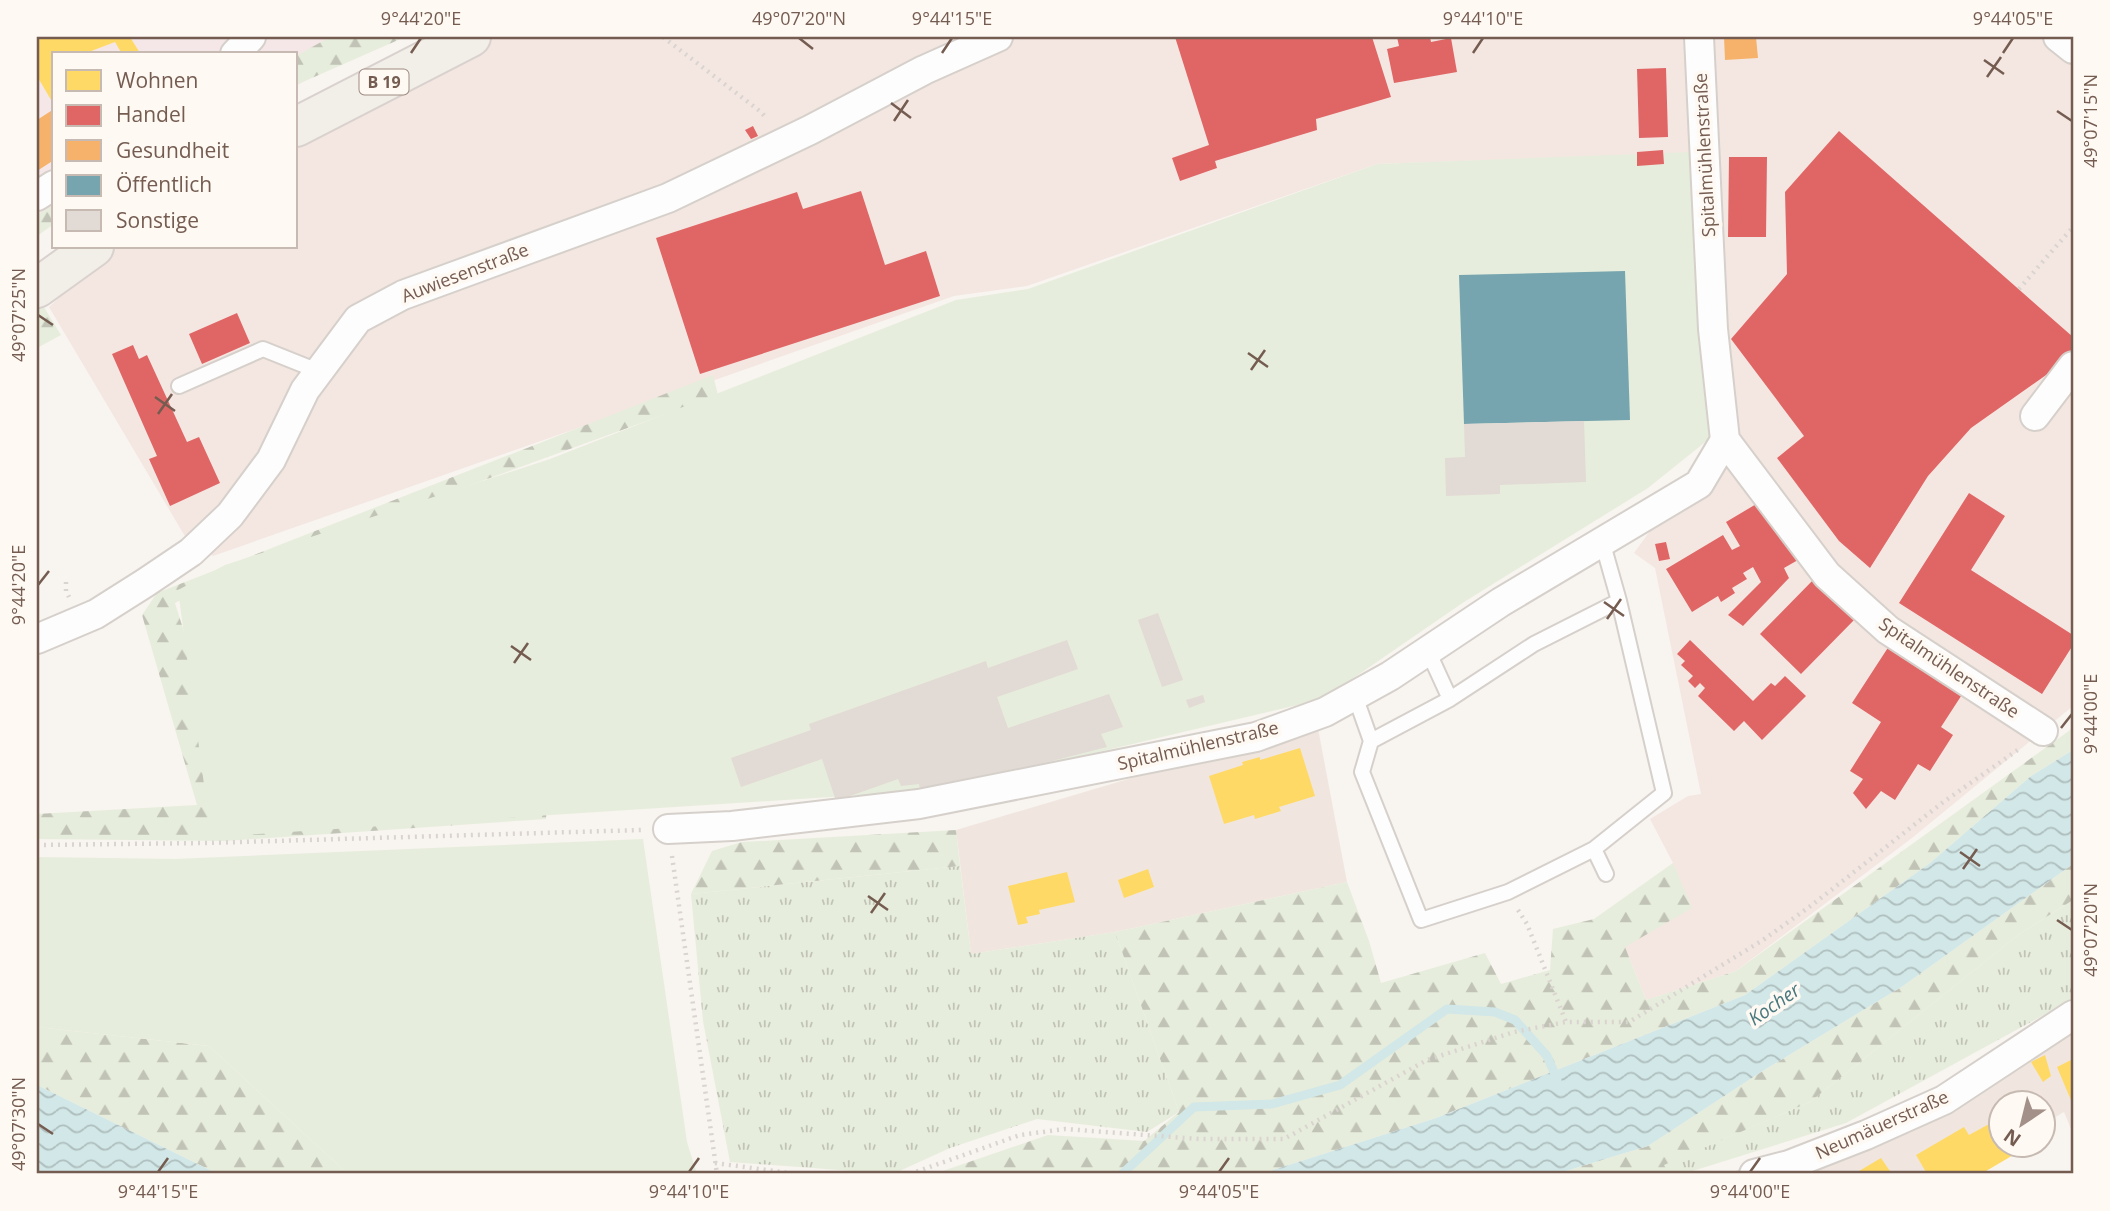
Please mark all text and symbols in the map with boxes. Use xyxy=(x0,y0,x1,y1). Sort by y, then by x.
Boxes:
text: 9°44'20"E xyxy=(381,6,461,30)
text: 49°07'20"N xyxy=(752,6,846,30)
text: 9°44'15"E xyxy=(912,6,992,30)
text: 9°44'10"E xyxy=(1443,6,1523,30)
text: 9°44'05"E xyxy=(1973,6,2053,30)
legend xyxy=(52,52,298,248)
text: Wohnen xyxy=(116,66,198,94)
road number: B 19 xyxy=(360,69,408,94)
street label: Spitalmühlenstraße xyxy=(1688,72,1720,238)
text: 49°07'15"N xyxy=(2078,74,2102,168)
text: Handel xyxy=(116,100,186,128)
text: Gesundheit xyxy=(116,136,229,164)
text: Öffentlich xyxy=(116,170,212,198)
text: Sonstige xyxy=(116,206,199,234)
street label: Auwiesenstraße xyxy=(398,237,532,307)
text: 49°07'25"N xyxy=(6,268,30,362)
text: 9°44'20"E xyxy=(6,545,30,625)
street label: Spitalmühlenstraße xyxy=(1875,611,2024,723)
text: 9°44'00"E xyxy=(2078,674,2102,754)
street label: Spitalmühlenstraße xyxy=(1115,715,1281,775)
text: 49°07'20"N xyxy=(2078,883,2102,977)
water label: Kocher xyxy=(1743,976,1806,1031)
text: 49°07'30"N xyxy=(6,1077,30,1171)
street label: Neumäuerstraße xyxy=(1811,1084,1952,1164)
north arrow xyxy=(1988,1088,2058,1158)
text: N xyxy=(1998,1123,2026,1153)
text: 9°44'15"E xyxy=(118,1179,198,1203)
text: 9°44'10"E xyxy=(649,1179,729,1203)
text: 9°44'05"E xyxy=(1179,1179,1259,1203)
text: 9°44'00"E xyxy=(1710,1179,1790,1203)

